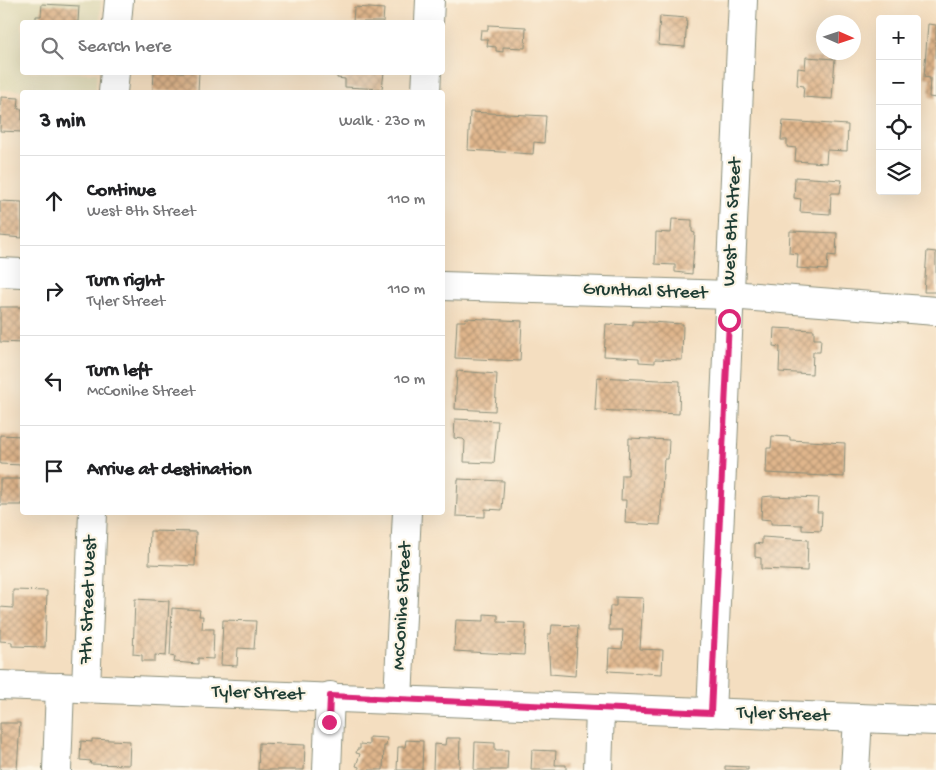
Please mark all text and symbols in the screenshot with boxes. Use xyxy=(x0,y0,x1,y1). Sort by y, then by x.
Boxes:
north arrow xyxy=(816,15,861,60)
map controls xyxy=(876,15,921,195)
button: + xyxy=(876,15,921,60)
search box xyxy=(20,20,445,75)
icon: search xyxy=(38,34,66,62)
text: Search here xyxy=(78,36,172,59)
button: − xyxy=(876,60,921,105)
button: locate xyxy=(876,105,921,150)
text: 3 min xyxy=(40,110,85,135)
text: Walk · 230 m xyxy=(339,113,425,132)
button: layers xyxy=(876,150,921,195)
street label: West 8th Street xyxy=(718,155,748,287)
text: Continue xyxy=(87,180,156,203)
icon: ahead xyxy=(40,187,68,215)
text: 110 m xyxy=(388,191,425,210)
text: West 8th Street xyxy=(87,203,195,222)
text: Turn right xyxy=(87,270,163,293)
icon: right xyxy=(40,277,68,305)
street label: Grunthal Street xyxy=(582,278,710,306)
text: 110 m xyxy=(388,281,425,300)
text: Tyler Street xyxy=(87,293,165,312)
route start xyxy=(718,309,741,332)
text: Turn left xyxy=(87,360,151,383)
icon: left xyxy=(40,367,68,395)
text: 10 m xyxy=(394,371,425,390)
text: McConihe Street xyxy=(87,383,195,402)
icon: arrive xyxy=(40,457,68,485)
text: Arrive at destination xyxy=(87,459,251,482)
street label: 7th Street West xyxy=(75,533,103,665)
street label: McConihe Street xyxy=(388,539,418,671)
street label: Tyler Street xyxy=(210,681,307,707)
street label: Tyler Street xyxy=(735,702,832,728)
route end xyxy=(318,711,341,734)

